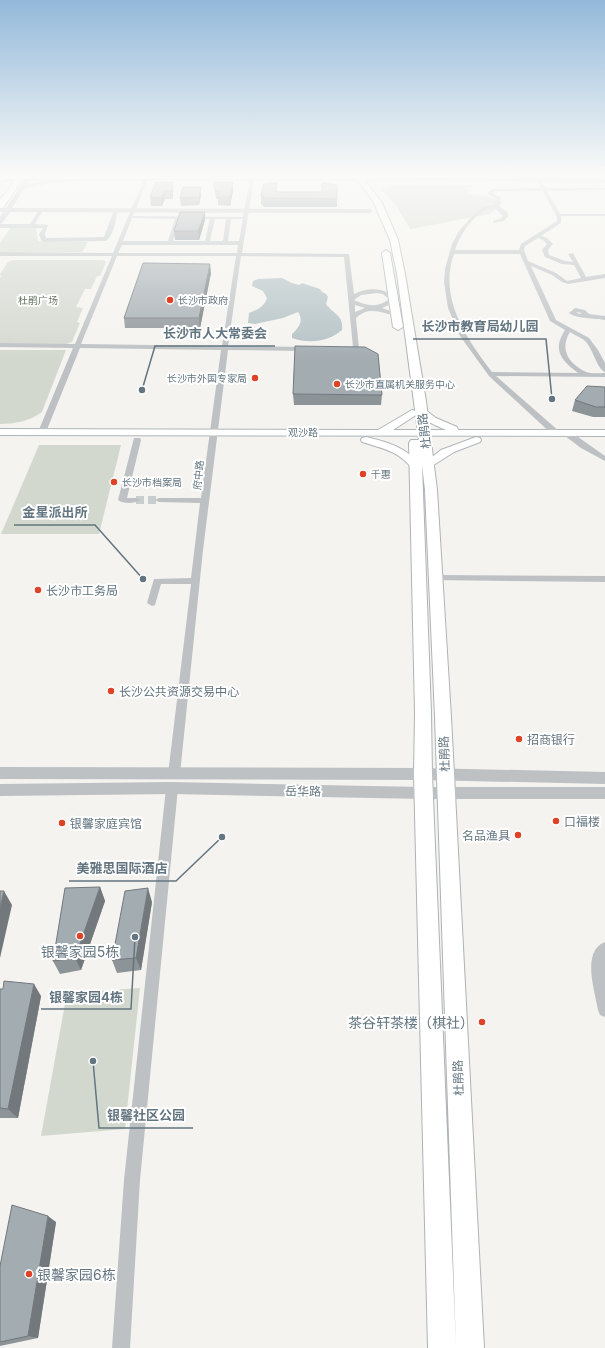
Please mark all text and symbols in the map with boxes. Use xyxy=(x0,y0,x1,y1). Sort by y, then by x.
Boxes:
park label: 杜鹃广场 xyxy=(18,294,58,306)
place label: 长沙市政府 xyxy=(178,294,228,306)
marker: 长沙市政府 xyxy=(165,295,175,305)
callout: 长沙市教育局幼儿园 xyxy=(413,314,546,339)
text: 长沙市教育局幼儿园 xyxy=(421,318,539,334)
callout: 长沙市人大常委会 xyxy=(155,321,275,346)
text: 长沙市人大常委会 xyxy=(163,325,267,341)
place label: 长沙市外国专家局 xyxy=(167,372,247,384)
marker: 长沙市外国专家局 xyxy=(250,373,260,383)
place label: 长沙市直属机关服务中心 xyxy=(345,378,455,390)
marker: 长沙市直属机关服务中心 xyxy=(332,379,342,389)
street label: 杜鹃路 xyxy=(414,412,434,450)
street label: 观沙路 xyxy=(288,426,318,438)
street label: 府中路 xyxy=(190,459,206,491)
place label: 千惠 xyxy=(371,468,391,480)
marker: 千惠 xyxy=(358,469,368,479)
place label: 长沙市档案局 xyxy=(122,476,182,488)
marker: 长沙市档案局 xyxy=(109,477,119,487)
callout: 金星派出所 xyxy=(14,500,95,525)
text: 金星派出所 xyxy=(22,504,88,520)
place label: 长沙市工务局 xyxy=(46,583,118,598)
marker: 长沙市工务局 xyxy=(33,585,43,595)
place label: 长沙公共资源交易中心 xyxy=(119,684,239,699)
marker: 长沙公共资源交易中心 xyxy=(106,686,116,696)
place label: 招商银行 xyxy=(527,732,575,747)
marker: 招商银行 xyxy=(514,734,524,744)
street label: 杜鹃路 xyxy=(436,736,452,772)
street label: 岳华路 xyxy=(285,783,321,799)
place label: 口福楼 xyxy=(564,814,600,829)
place label: 银馨家庭宾馆 xyxy=(70,816,142,831)
marker: 口福楼 xyxy=(551,816,561,826)
marker: 银馨家庭宾馆 xyxy=(57,818,67,828)
place label: 名品渔具 xyxy=(462,828,510,843)
marker: 名品渔具 xyxy=(513,830,523,840)
callout: 美雅思国际酒店 xyxy=(69,856,176,881)
text: 美雅思国际酒店 xyxy=(76,860,168,876)
marker: 银馨家园5栋 xyxy=(75,931,85,941)
place label: 银馨家园5栋 xyxy=(41,943,119,960)
callout: 银馨家园4栋 xyxy=(41,984,131,1009)
text: 银馨家园4栋 xyxy=(49,989,123,1005)
place label: 茶谷轩茶楼（棋社） xyxy=(348,1014,474,1031)
marker: 茶谷轩茶楼（棋社） xyxy=(477,1017,487,1027)
street label: 杜鹃路 xyxy=(450,1060,466,1096)
callout: 银馨社区公园 xyxy=(99,1103,193,1128)
text: 银馨社区公园 xyxy=(107,1107,185,1123)
place label: 银馨家园6栋 xyxy=(37,1266,116,1283)
marker: 银馨家园6栋 xyxy=(24,1269,34,1279)

